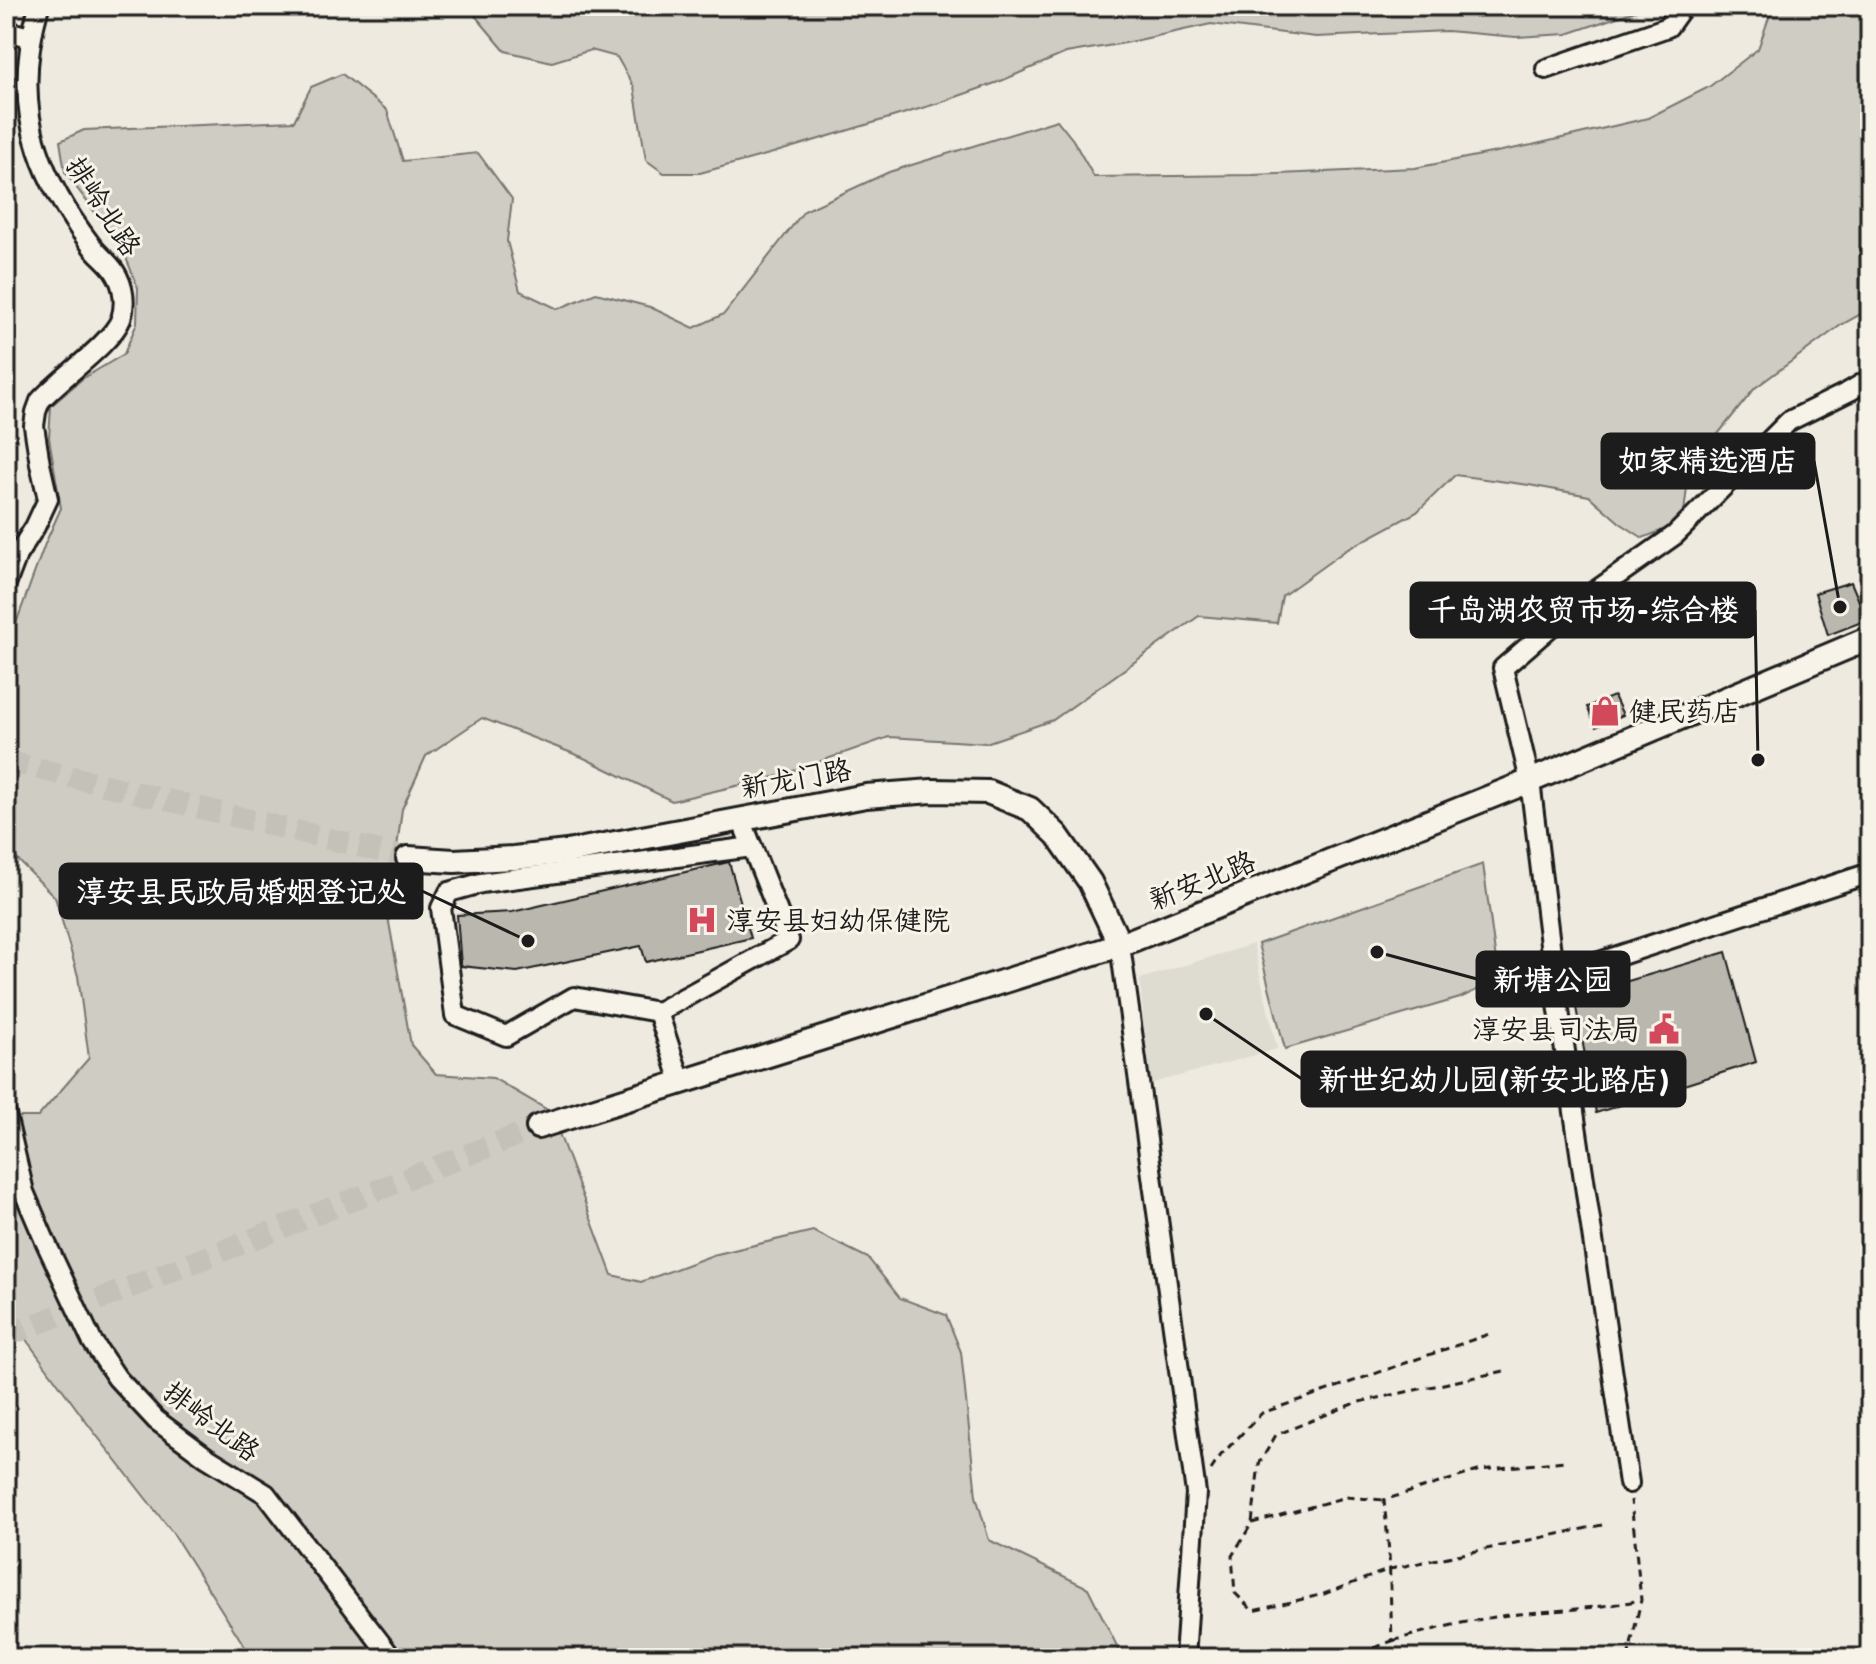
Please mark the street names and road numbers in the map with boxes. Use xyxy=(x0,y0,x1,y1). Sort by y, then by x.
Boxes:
street label: 排岭北路 xyxy=(58,151,147,263)
street label: 新龙门路 xyxy=(738,754,854,805)
street label: 新安北路 xyxy=(1144,845,1261,918)
street label: 排岭北路 xyxy=(156,1375,266,1469)

